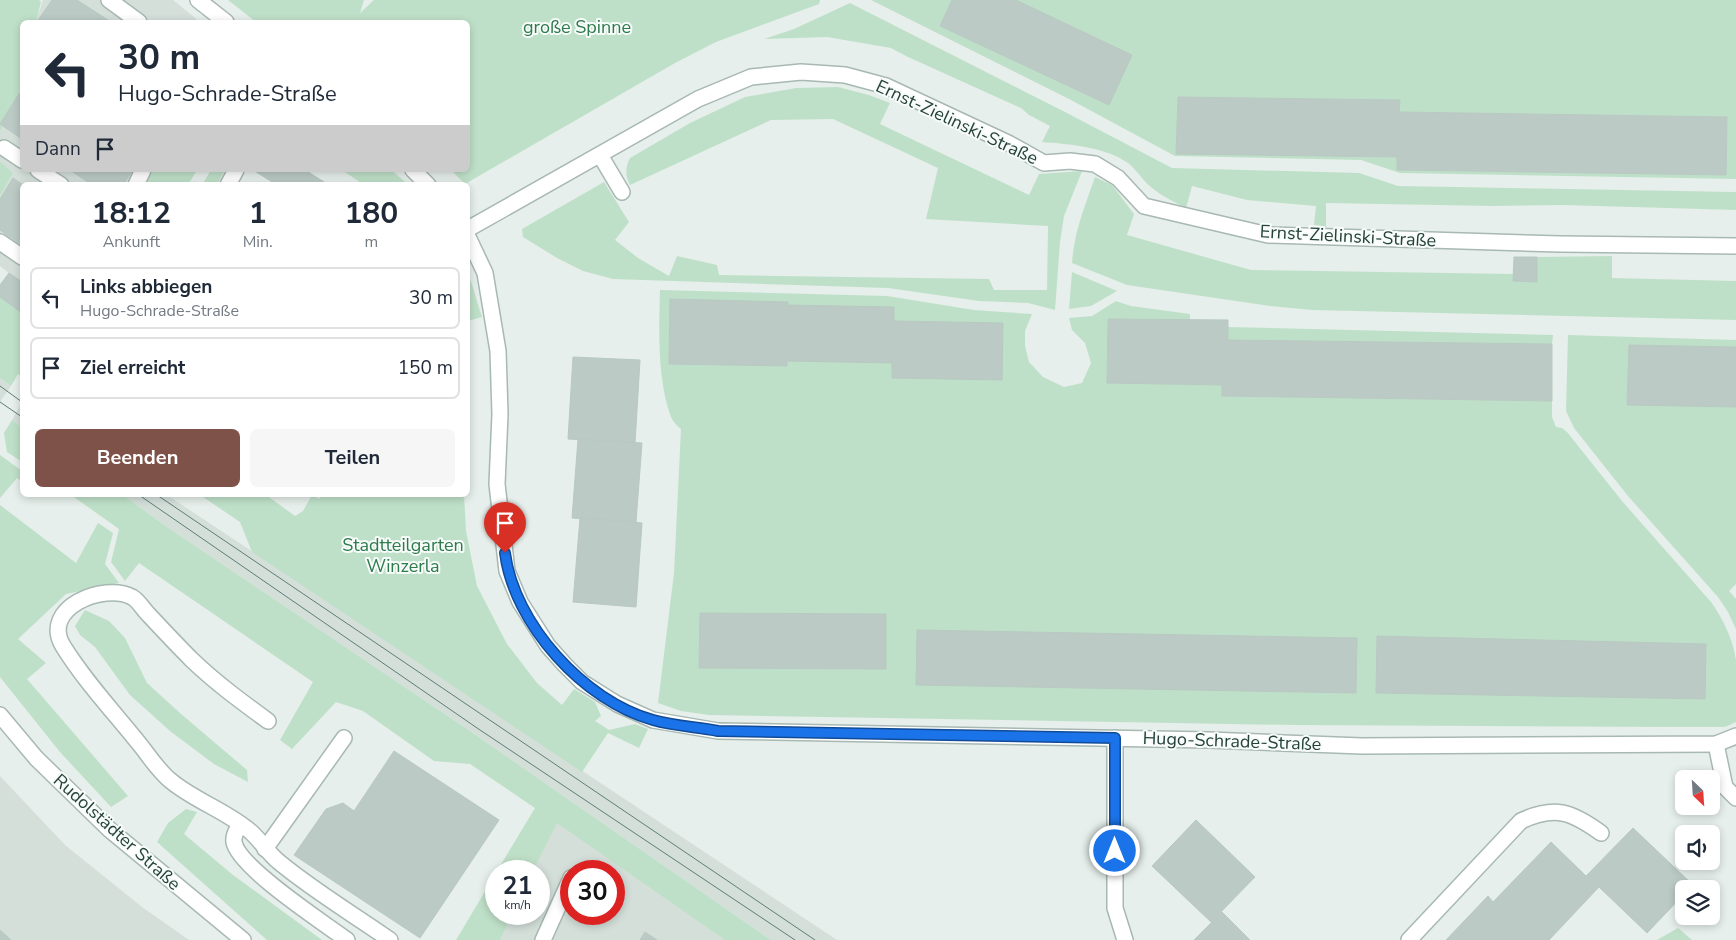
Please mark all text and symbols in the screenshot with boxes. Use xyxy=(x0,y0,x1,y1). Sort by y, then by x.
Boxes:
park label: große Spinne xyxy=(523,15,631,39)
text: 30 m xyxy=(118,34,200,81)
icon: left xyxy=(35,40,100,105)
street label: Ernst-Zielinski-Straße xyxy=(872,74,1042,170)
text: Hugo-Schrade-Straße xyxy=(118,79,337,109)
icon: arrive xyxy=(91,135,119,163)
text: Dann xyxy=(35,136,81,162)
text: 18:12 xyxy=(92,193,171,234)
text: 1 xyxy=(249,193,267,234)
text: 180 xyxy=(344,193,398,234)
street label: Ernst-Zielinski-Straße xyxy=(1259,219,1437,253)
text: Ankunft xyxy=(103,231,160,253)
text: Min. xyxy=(243,231,273,253)
text: m xyxy=(365,231,378,253)
text: Links abbiegen xyxy=(80,274,212,300)
icon: left xyxy=(37,284,65,312)
text: 30 m xyxy=(409,285,453,311)
text: Hugo-Schrade-Straße xyxy=(80,300,239,322)
icon: arrive xyxy=(37,354,65,382)
text: Ziel erreicht xyxy=(80,355,185,381)
text: 150 m xyxy=(398,355,453,381)
button: Beenden xyxy=(35,429,240,487)
button: Teilen xyxy=(250,429,455,487)
pin xyxy=(484,502,526,553)
icon: arrive xyxy=(491,509,519,537)
park label: Stadtteilgarten Winzerla xyxy=(342,533,464,578)
street label: Hugo-Schrade-Straße xyxy=(1142,726,1322,756)
street label: Rudolstädter Straße xyxy=(48,768,186,896)
north arrow xyxy=(1675,770,1720,815)
map controls xyxy=(1675,770,1720,925)
position arrow xyxy=(1088,824,1140,876)
button: sound xyxy=(1675,825,1720,870)
speed limit sign: 30 xyxy=(560,860,625,925)
text: 21 xyxy=(502,869,533,903)
button: layers xyxy=(1675,880,1720,925)
text: km/h xyxy=(504,897,531,913)

